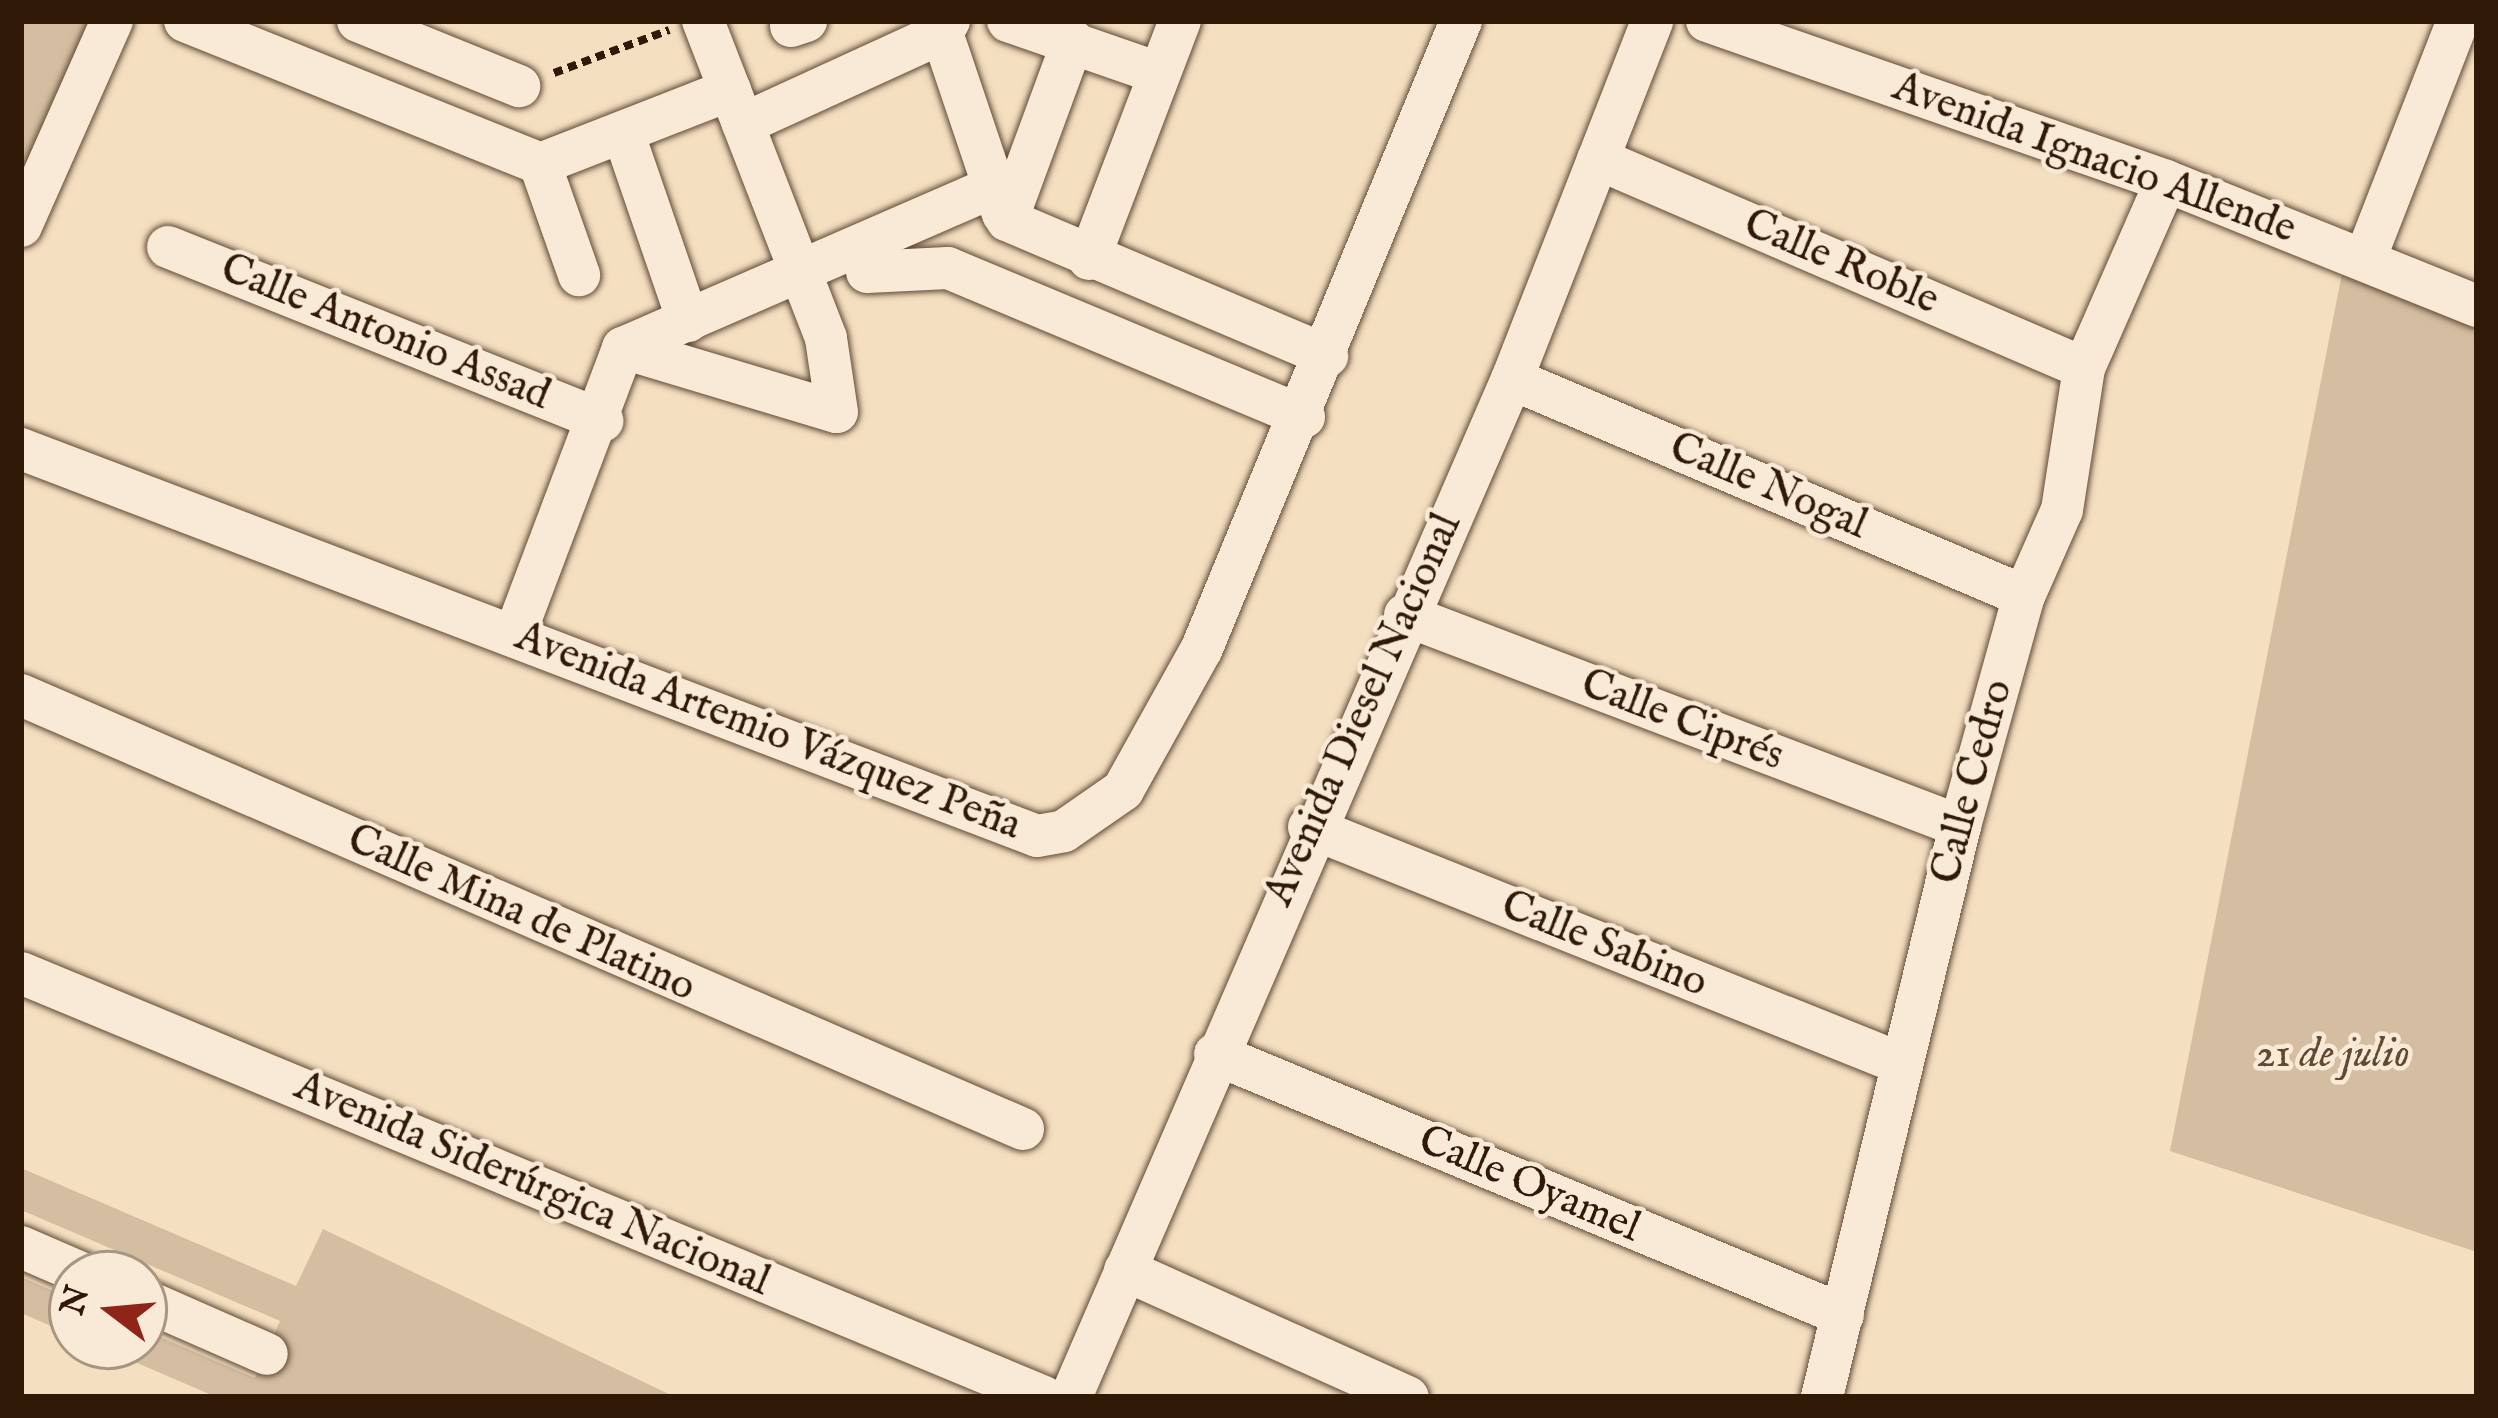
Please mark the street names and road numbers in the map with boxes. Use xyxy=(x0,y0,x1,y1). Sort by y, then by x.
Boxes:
street label: Avenida Ignacio Allende xyxy=(1886,63,2302,255)
street label: Calle Roble xyxy=(1736,199,1946,327)
street label: Calle Antonio Assad xyxy=(213,244,557,422)
street label: Calle Nogal xyxy=(1662,423,1874,551)
street label: Avenida Diesel Nacional xyxy=(1255,506,1473,914)
street label: Avenida Artemio Vázquez Peña xyxy=(508,612,1028,852)
street label: Calle Ciprés xyxy=(1574,659,1790,783)
street label: Calle Cedro xyxy=(1922,674,2024,890)
street label: Calle Mina de Platino xyxy=(339,815,703,1013)
street label: Calle Sabino xyxy=(1494,881,1714,1009)
street label: Avenida Siderúrgica Nacional xyxy=(287,1062,777,1308)
street label: Calle Oyamel xyxy=(1411,1116,1647,1254)

